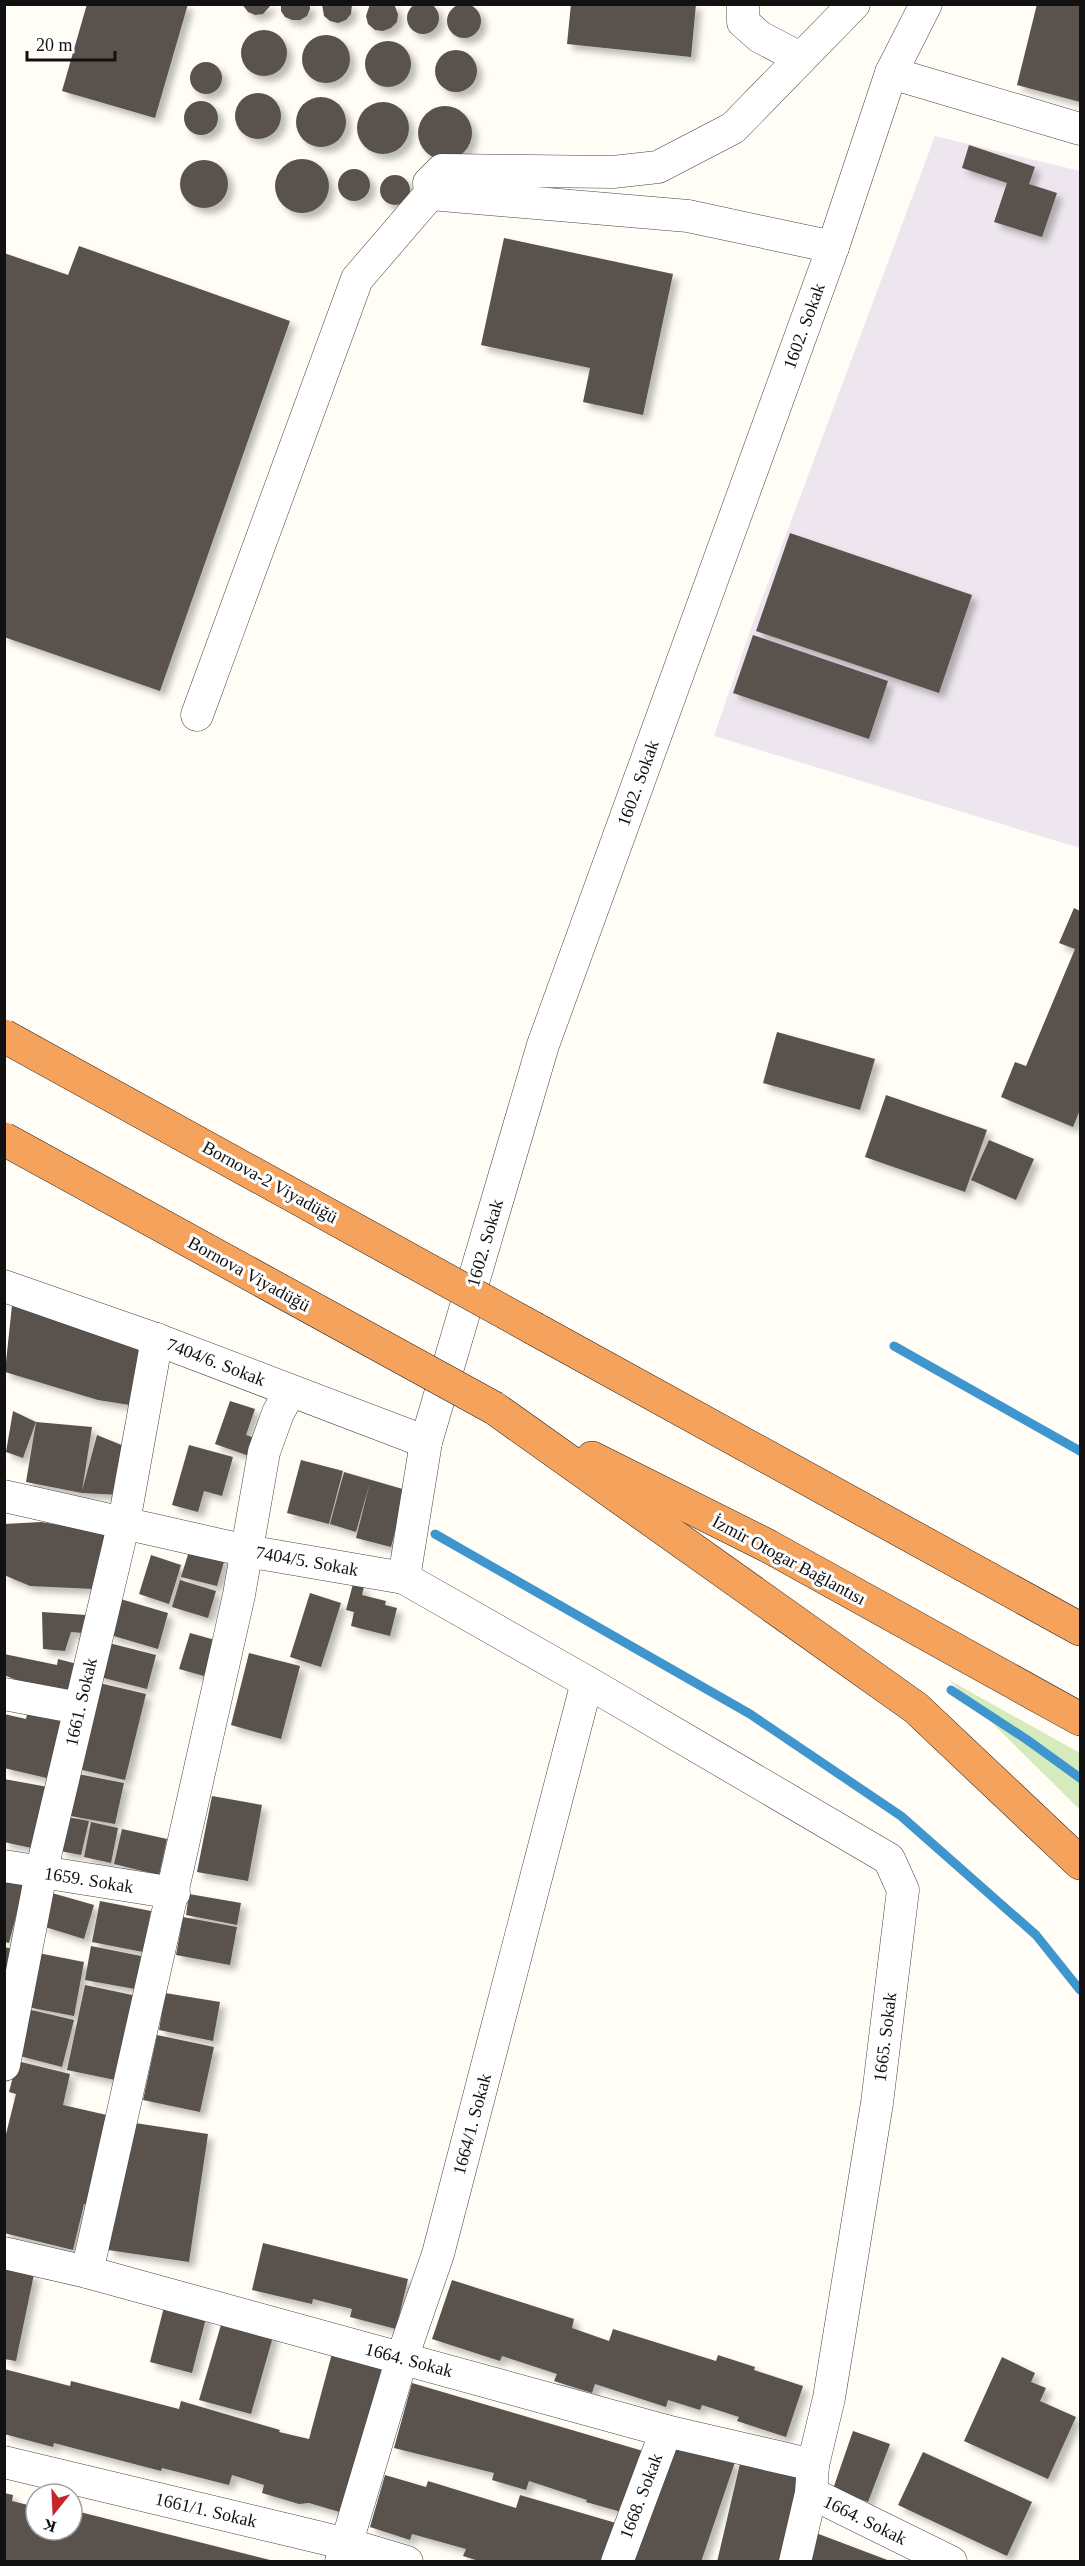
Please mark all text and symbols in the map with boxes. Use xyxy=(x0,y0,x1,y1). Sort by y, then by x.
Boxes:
scale bar xyxy=(27,24,116,62)
text: 20 m xyxy=(36,35,73,55)
street label: 1602. Sokak xyxy=(779,280,829,372)
street label: 1602. Sokak xyxy=(613,737,663,829)
street label: Bornova-2 Viyadüğü xyxy=(199,1137,341,1227)
street label: 1602. Sokak xyxy=(463,1197,507,1289)
street label: Bornova Viyadüğü xyxy=(185,1232,313,1316)
street label: 7404/6. Sokak xyxy=(164,1334,268,1390)
street label: İzmir Otogar Bağlantısı xyxy=(709,1511,869,1609)
street label: 7404/5. Sokak xyxy=(254,1542,360,1580)
street label: 1661. Sokak xyxy=(61,1656,101,1748)
street label: 1659. Sokak xyxy=(43,1863,135,1897)
street label: 1665. Sokak xyxy=(870,1991,900,2083)
street label: 1664/1. Sokak xyxy=(449,2071,495,2177)
street label: 1664. Sokak xyxy=(363,2339,455,2381)
street label: 1668. Sokak xyxy=(616,2450,666,2542)
north arrow xyxy=(24,2482,84,2542)
street label: 1661/1. Sokak xyxy=(153,2489,259,2531)
street label: 1664. Sokak xyxy=(820,2491,910,2549)
text: K xyxy=(40,2516,58,2536)

